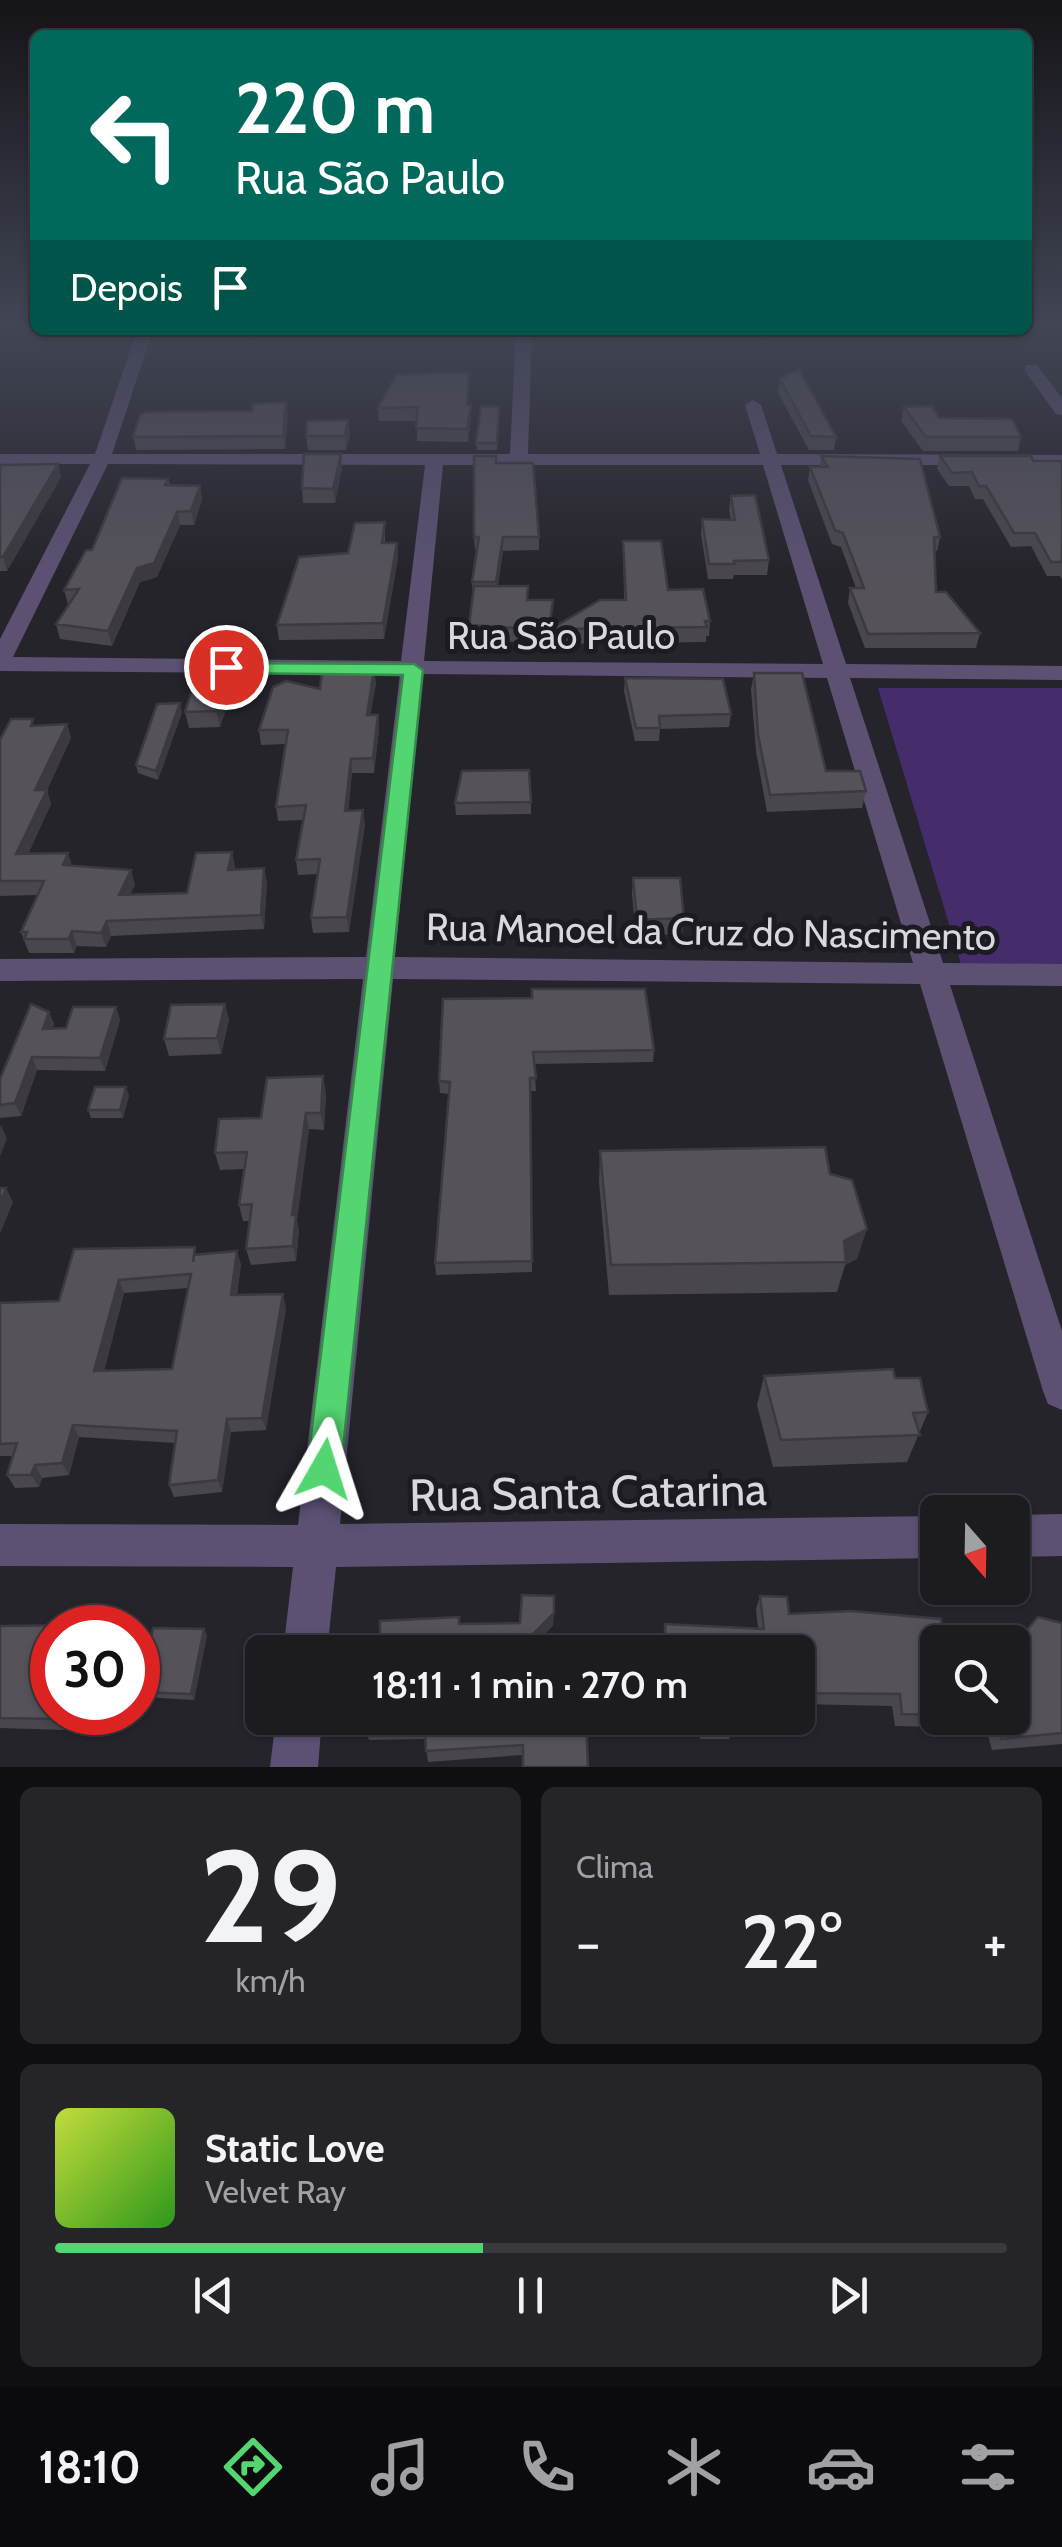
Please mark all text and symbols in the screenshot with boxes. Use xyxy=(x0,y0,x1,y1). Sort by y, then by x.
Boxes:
text: 220 m xyxy=(235,65,435,151)
icon: left xyxy=(70,70,200,200)
text: Rua São Paulo xyxy=(235,151,505,205)
icon: arrive xyxy=(203,260,258,315)
text: Depois xyxy=(70,264,183,311)
street label: Rua São Paulo xyxy=(447,612,675,659)
pin xyxy=(184,625,269,710)
icon: arrive xyxy=(199,640,254,695)
street label: Rua Manoel da Cruz do Nascimento xyxy=(426,903,996,960)
position arrow xyxy=(272,1417,376,1521)
street label: Rua Santa Catarina xyxy=(409,1462,768,1522)
north arrow xyxy=(920,1495,1030,1605)
map controls xyxy=(920,1495,1030,1735)
speed limit sign: 30 xyxy=(30,1605,160,1735)
button: search xyxy=(920,1625,1030,1735)
text: 18:11 · 1 min · 270 m xyxy=(372,1661,688,1708)
text: 29 xyxy=(200,1817,341,1975)
text: Clima xyxy=(576,1847,653,1886)
text: 22° xyxy=(741,1896,842,1987)
text: − xyxy=(576,1909,600,1976)
text: + xyxy=(983,1909,1007,1976)
text: km/h xyxy=(235,1961,306,2000)
text: Static Love xyxy=(205,2125,384,2172)
text: Velvet Ray xyxy=(205,2172,346,2211)
icon: previous xyxy=(186,2268,241,2323)
icon: pause xyxy=(503,2268,558,2323)
icon: next xyxy=(821,2268,876,2323)
icon: directions xyxy=(218,2432,288,2502)
icon: music xyxy=(365,2432,435,2502)
icon: phone xyxy=(512,2432,582,2502)
icon: climate xyxy=(659,2432,729,2502)
icon: car xyxy=(806,2432,876,2502)
icon: filters xyxy=(953,2432,1023,2502)
text: 18:10 xyxy=(39,2440,141,2494)

